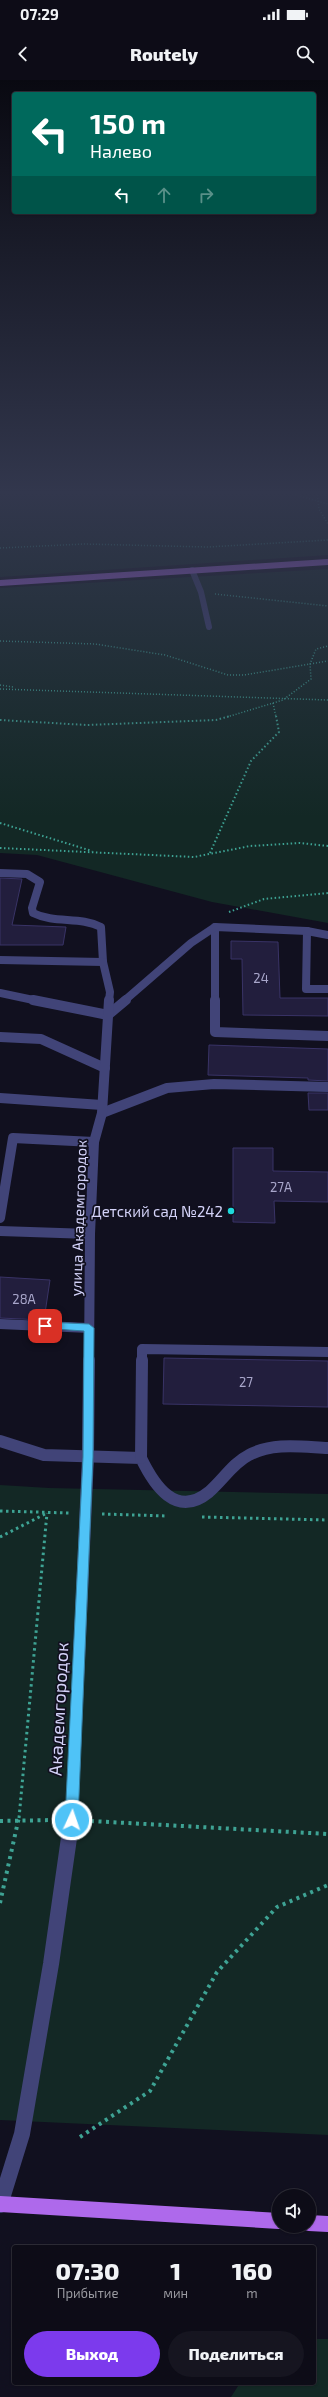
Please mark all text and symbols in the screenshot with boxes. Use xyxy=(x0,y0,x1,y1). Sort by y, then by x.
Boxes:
text: 07:29 xyxy=(20,5,59,23)
icon: back xyxy=(12,43,34,65)
text: Routely xyxy=(130,43,198,65)
icon: search xyxy=(294,43,316,65)
text: 150 m xyxy=(90,106,166,140)
icon: left xyxy=(24,108,76,160)
text: Налево xyxy=(90,140,152,162)
icon: left xyxy=(111,184,133,206)
icon: ahead xyxy=(153,184,175,206)
icon: right xyxy=(195,184,217,206)
house number: 24 xyxy=(253,970,269,986)
street label: улица Академгородок xyxy=(66,1139,91,1297)
house number: 27А xyxy=(270,1179,292,1195)
place label: Детский сад №242 xyxy=(91,1202,223,1220)
marker: Детский сад №242 xyxy=(226,1206,236,1216)
house number: 28А xyxy=(12,1291,36,1307)
pin xyxy=(28,1309,62,1343)
icon: arrive xyxy=(34,1315,56,1337)
house number: 27 xyxy=(239,1374,253,1390)
street label: Академгородок xyxy=(44,1641,73,1776)
position arrow xyxy=(51,1799,93,1841)
map controls xyxy=(272,2189,316,2233)
button: sound xyxy=(272,2189,316,2233)
text: 07:30 xyxy=(56,2256,120,2285)
text: 1 xyxy=(170,2256,181,2285)
text: 160 xyxy=(232,2256,272,2285)
text: Прибытие xyxy=(57,2285,118,2301)
text: мин xyxy=(163,2285,188,2301)
text: m xyxy=(246,2285,258,2301)
button: Выход xyxy=(24,2331,160,2377)
button: Поделиться xyxy=(168,2331,304,2377)

